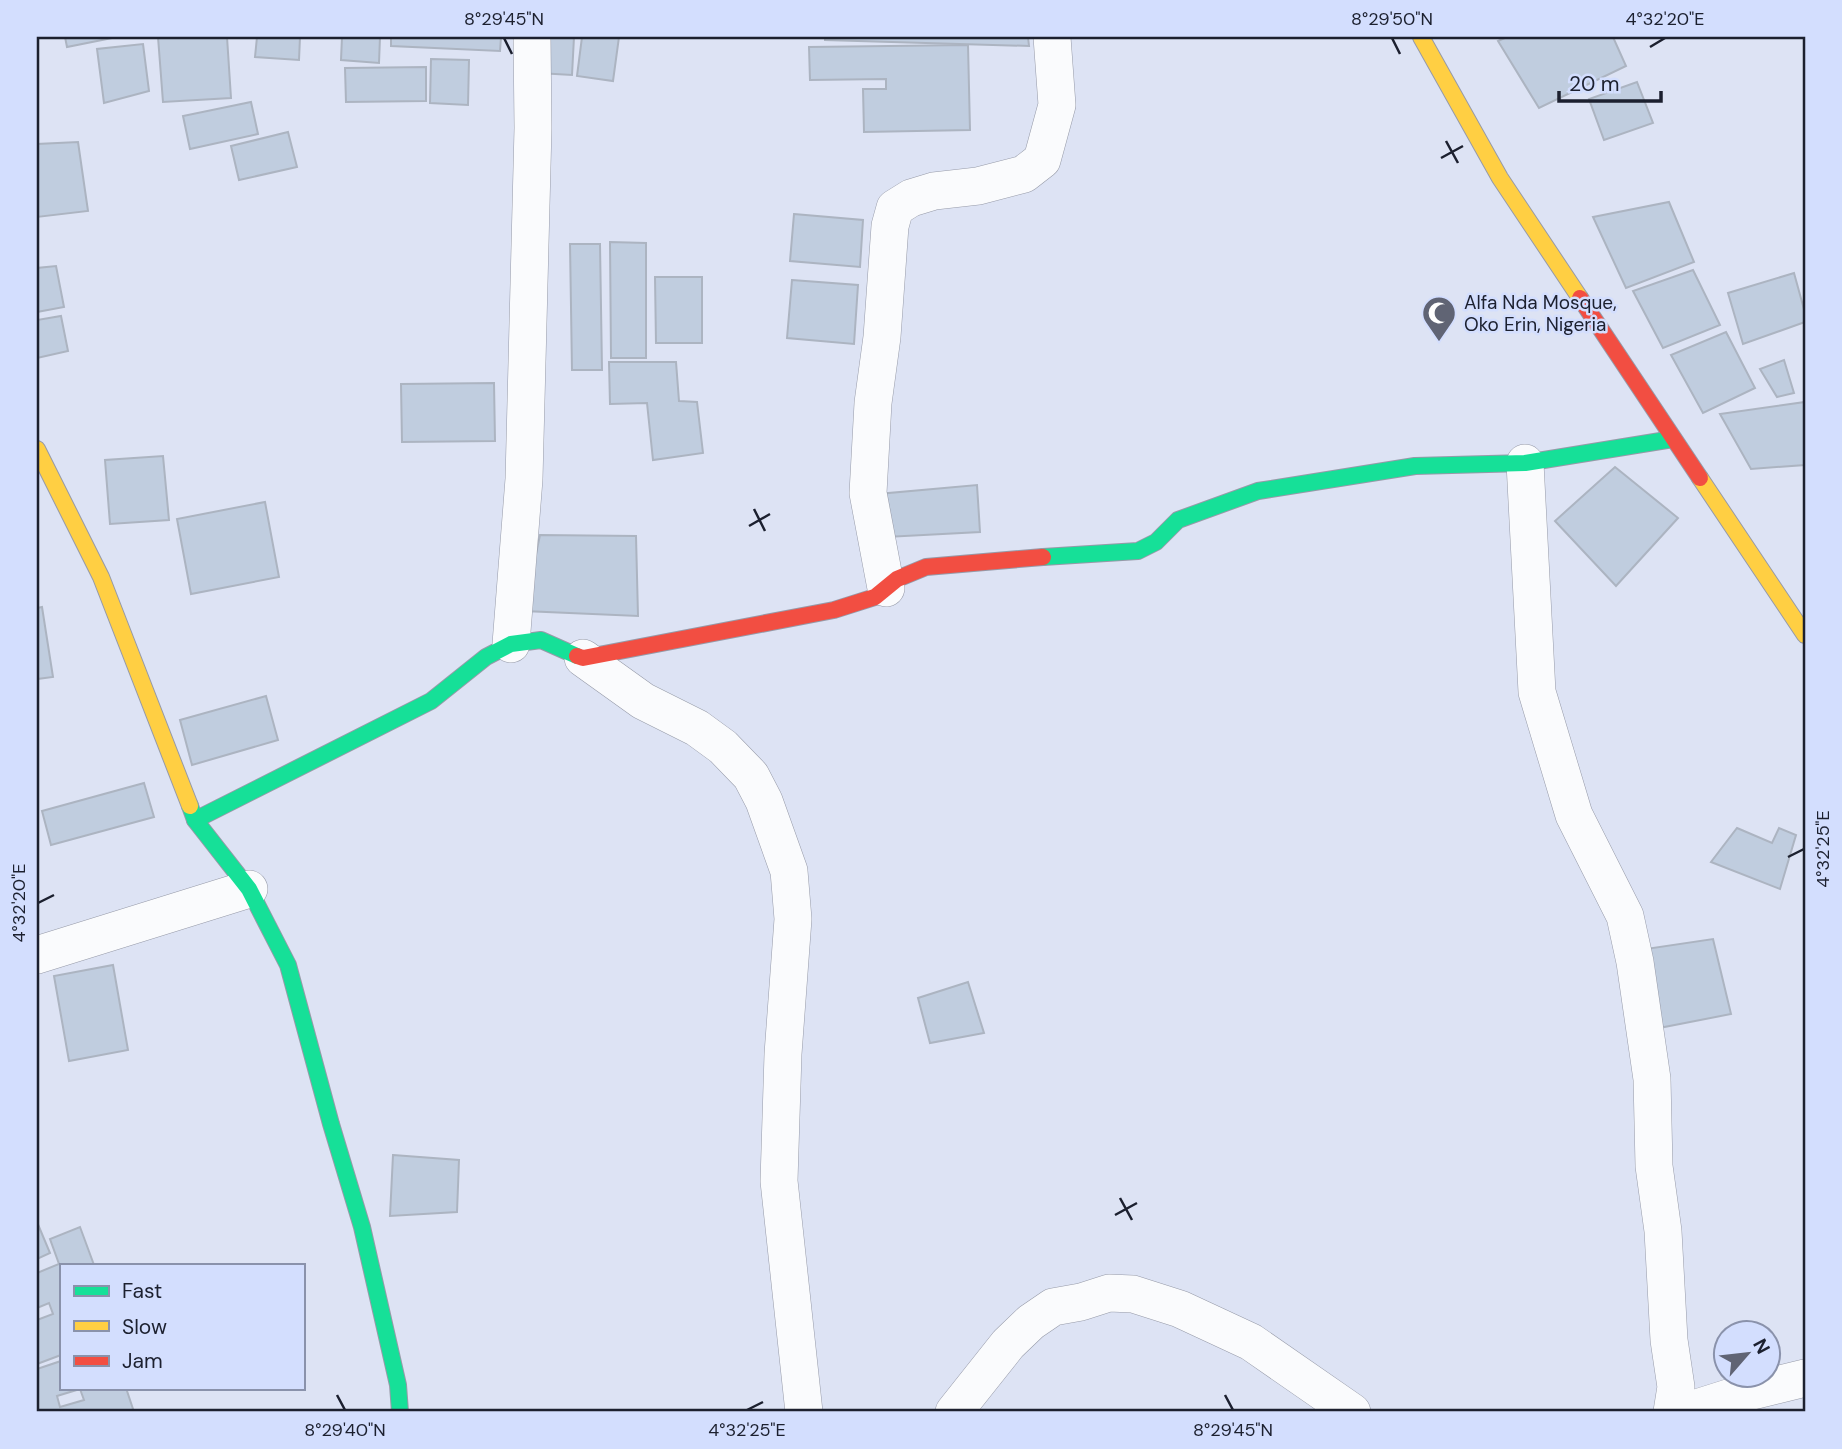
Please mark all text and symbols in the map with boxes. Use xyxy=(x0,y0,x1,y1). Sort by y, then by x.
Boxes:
text: 8°29'45"N xyxy=(464,7,544,31)
text: 8°29'50"N xyxy=(1351,7,1433,31)
text: 4°32'20"E xyxy=(1626,7,1704,31)
scale bar xyxy=(1559,60,1660,104)
text: 20 m xyxy=(1569,70,1620,98)
place label: Alfa Nda Mosque, Oko Erin, Nigeria xyxy=(1464,290,1617,337)
mosque icon: Alfa Nda Mosque, Oko Erin, Nigeria xyxy=(1420,294,1458,343)
text: 4°32'25"E xyxy=(1811,810,1835,888)
text: 4°32'20"E xyxy=(7,864,31,942)
legend xyxy=(60,1264,304,1390)
text: Fast xyxy=(122,1277,162,1305)
text: Slow xyxy=(122,1313,167,1341)
north arrow xyxy=(1713,1320,1783,1390)
text: N xyxy=(1747,1334,1776,1358)
text: Jam xyxy=(122,1347,163,1375)
text: 8°29'40"N xyxy=(304,1418,386,1442)
text: 4°32'25"E xyxy=(708,1418,786,1442)
text: 8°29'45"N xyxy=(1193,1418,1273,1442)

